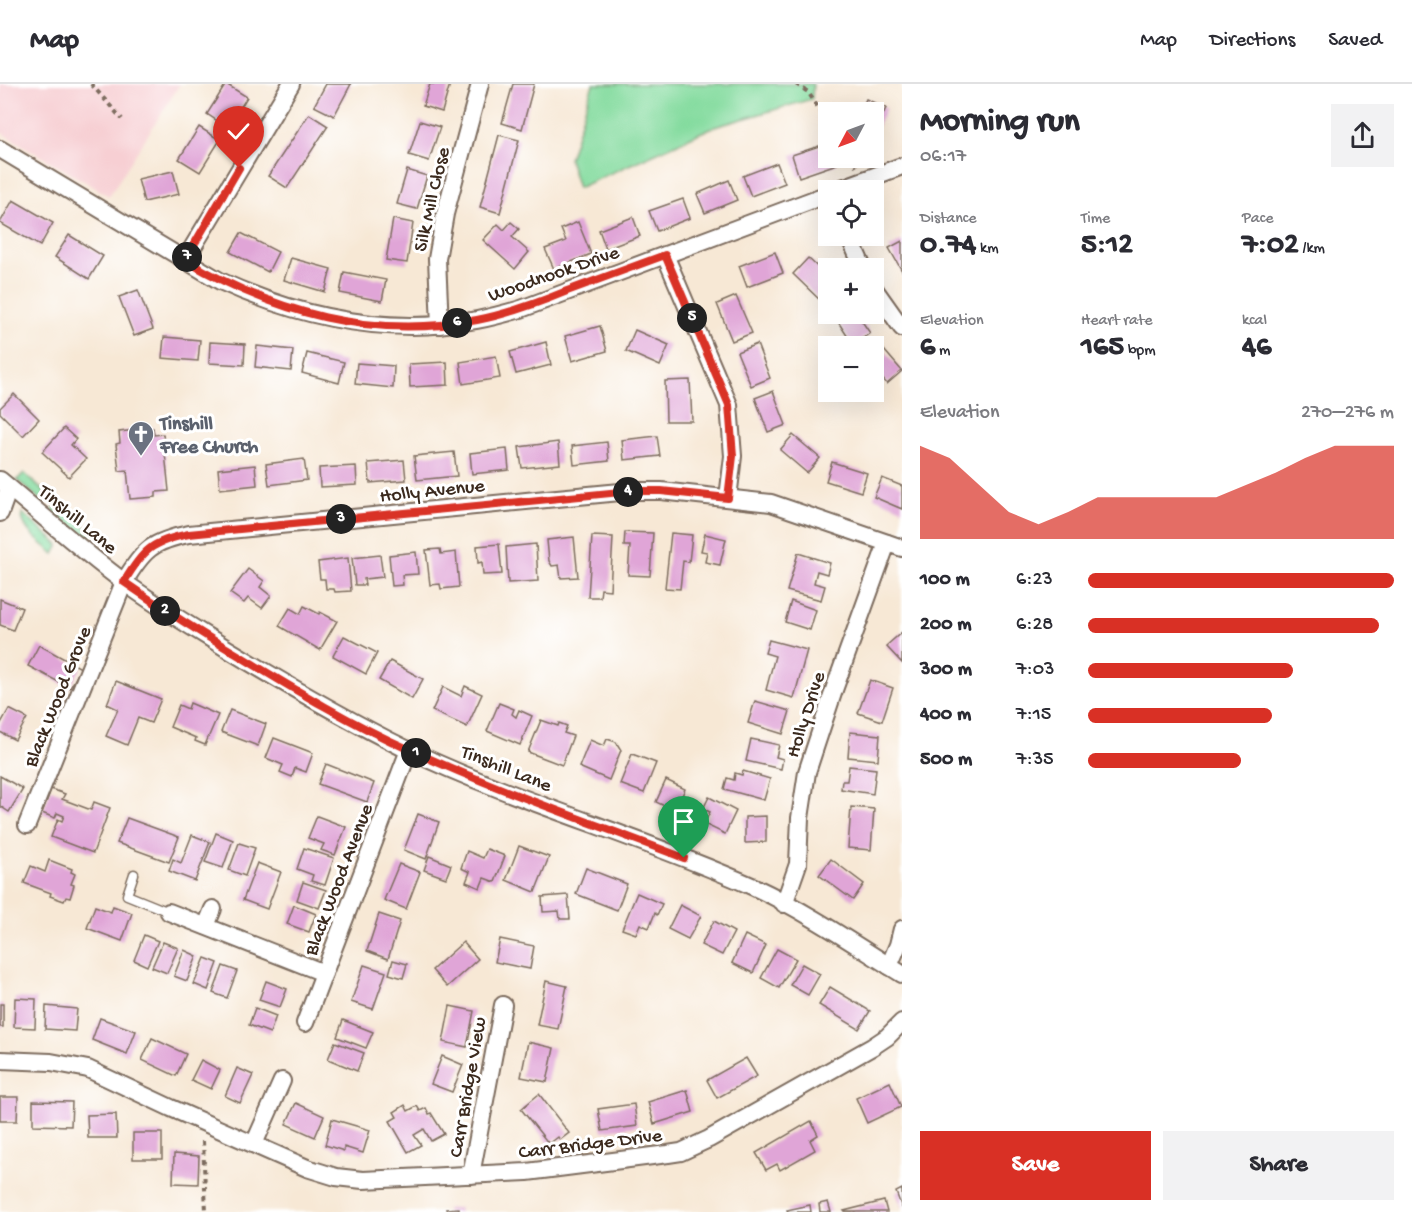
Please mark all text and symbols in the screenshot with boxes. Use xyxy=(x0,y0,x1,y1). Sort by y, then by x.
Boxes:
text: Map xyxy=(30,25,79,58)
text: Map xyxy=(1140,29,1177,54)
text: Directions xyxy=(1210,29,1295,54)
text: Saved xyxy=(1328,29,1382,54)
north arrow xyxy=(818,102,884,168)
map controls xyxy=(818,102,884,402)
text: Morning run xyxy=(920,104,1080,142)
button: share xyxy=(1331,104,1394,167)
pin xyxy=(213,106,264,168)
icon: check xyxy=(222,115,255,148)
street label: Silk Mill Close xyxy=(410,145,457,254)
text: 06:17 xyxy=(920,146,966,169)
button: locate xyxy=(818,180,884,246)
text: Distance xyxy=(920,210,977,229)
text: Time xyxy=(1081,210,1110,229)
text: Pace xyxy=(1242,210,1273,229)
text: 0.74 xyxy=(920,229,976,264)
text: 5:12 xyxy=(1081,229,1133,264)
text: 7:02 xyxy=(1242,229,1299,264)
text: km xyxy=(976,240,999,259)
text: /km xyxy=(1299,240,1325,259)
pin: 7 xyxy=(172,242,202,272)
street label: Woodnook Drive xyxy=(486,242,623,308)
text: 7 xyxy=(183,247,191,266)
button: + xyxy=(818,258,884,324)
pin: 5 xyxy=(677,303,707,333)
pin: 6 xyxy=(442,308,472,338)
text: 5 xyxy=(688,308,696,327)
text: Elevation xyxy=(920,312,984,331)
text: Heart rate xyxy=(1081,312,1153,331)
text: kcal xyxy=(1242,312,1267,331)
text: 6 xyxy=(453,313,461,332)
text: 6 xyxy=(920,331,935,366)
text: 165 xyxy=(1081,331,1124,366)
text: 46 xyxy=(1242,331,1271,366)
button: − xyxy=(818,336,884,402)
text: m xyxy=(935,342,950,361)
text: bpm xyxy=(1124,342,1156,361)
text: Elevation xyxy=(920,402,1000,425)
text: 270–276 m xyxy=(1301,402,1394,425)
place label: Tinshill Free Church xyxy=(158,414,259,460)
church icon: Tinshill Free Church xyxy=(126,419,156,457)
street label: Holly Avenue xyxy=(379,475,487,509)
pin: 4 xyxy=(613,477,643,507)
street label: Tinshill Lane xyxy=(32,480,121,561)
text: 4 xyxy=(624,482,632,501)
pin: 3 xyxy=(326,504,356,534)
text: 3 xyxy=(337,509,345,528)
text: 100 m xyxy=(920,569,970,592)
text: 6:23 xyxy=(1016,569,1053,592)
pin: 2 xyxy=(150,596,180,626)
text: 2 xyxy=(161,601,169,620)
text: 200 m xyxy=(920,614,971,637)
text: 6:28 xyxy=(1016,614,1053,637)
street label: Black Wood Grove xyxy=(20,623,98,772)
text: 300 m xyxy=(920,659,972,682)
text: 7:03 xyxy=(1016,659,1054,682)
street label: Holly Drive xyxy=(783,669,832,761)
text: 400 m xyxy=(920,704,971,727)
text: 7:15 xyxy=(1016,704,1051,727)
pin: 1 xyxy=(401,738,431,768)
street label: Tinshill Lane xyxy=(456,741,555,799)
text: 1 xyxy=(413,743,419,762)
text: 500 m xyxy=(920,749,972,772)
text: 7:35 xyxy=(1016,749,1054,772)
pin xyxy=(658,796,709,858)
street label: Black Wood Avenue xyxy=(300,801,380,960)
icon: arrive xyxy=(667,805,700,838)
street label: Carr Bridge View xyxy=(446,1015,493,1159)
street label: Carr Bridge Drive xyxy=(517,1125,664,1166)
button: Save xyxy=(920,1131,1151,1200)
button: Share xyxy=(1163,1131,1394,1200)

